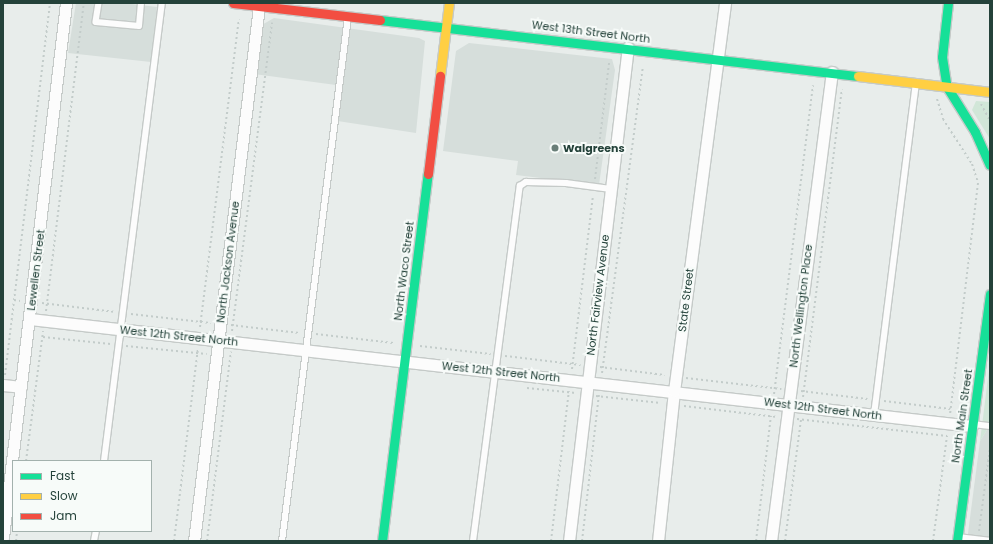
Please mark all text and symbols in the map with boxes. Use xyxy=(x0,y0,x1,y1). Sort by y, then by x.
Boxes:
street label: West 13th Street North xyxy=(531,18,651,46)
place label: Walgreens xyxy=(563,141,625,155)
marker: Walgreens xyxy=(550,143,560,153)
street label: North Jackson Avenue xyxy=(214,200,242,324)
street label: North Waco Street xyxy=(391,221,417,321)
street label: Lewellen Street xyxy=(24,229,48,311)
street label: North Fairview Avenue xyxy=(584,234,612,356)
street label: North Wellington Place xyxy=(787,244,815,368)
street label: State Street xyxy=(676,268,696,332)
street label: West 12th Street North xyxy=(119,323,239,349)
street label: West 12th Street North xyxy=(441,359,561,385)
street label: North Main Street xyxy=(949,368,975,464)
street label: West 12th Street North xyxy=(763,395,883,423)
legend xyxy=(12,460,152,532)
text: Fast xyxy=(50,467,75,484)
text: Slow xyxy=(50,487,78,504)
text: Jam xyxy=(50,507,77,524)

